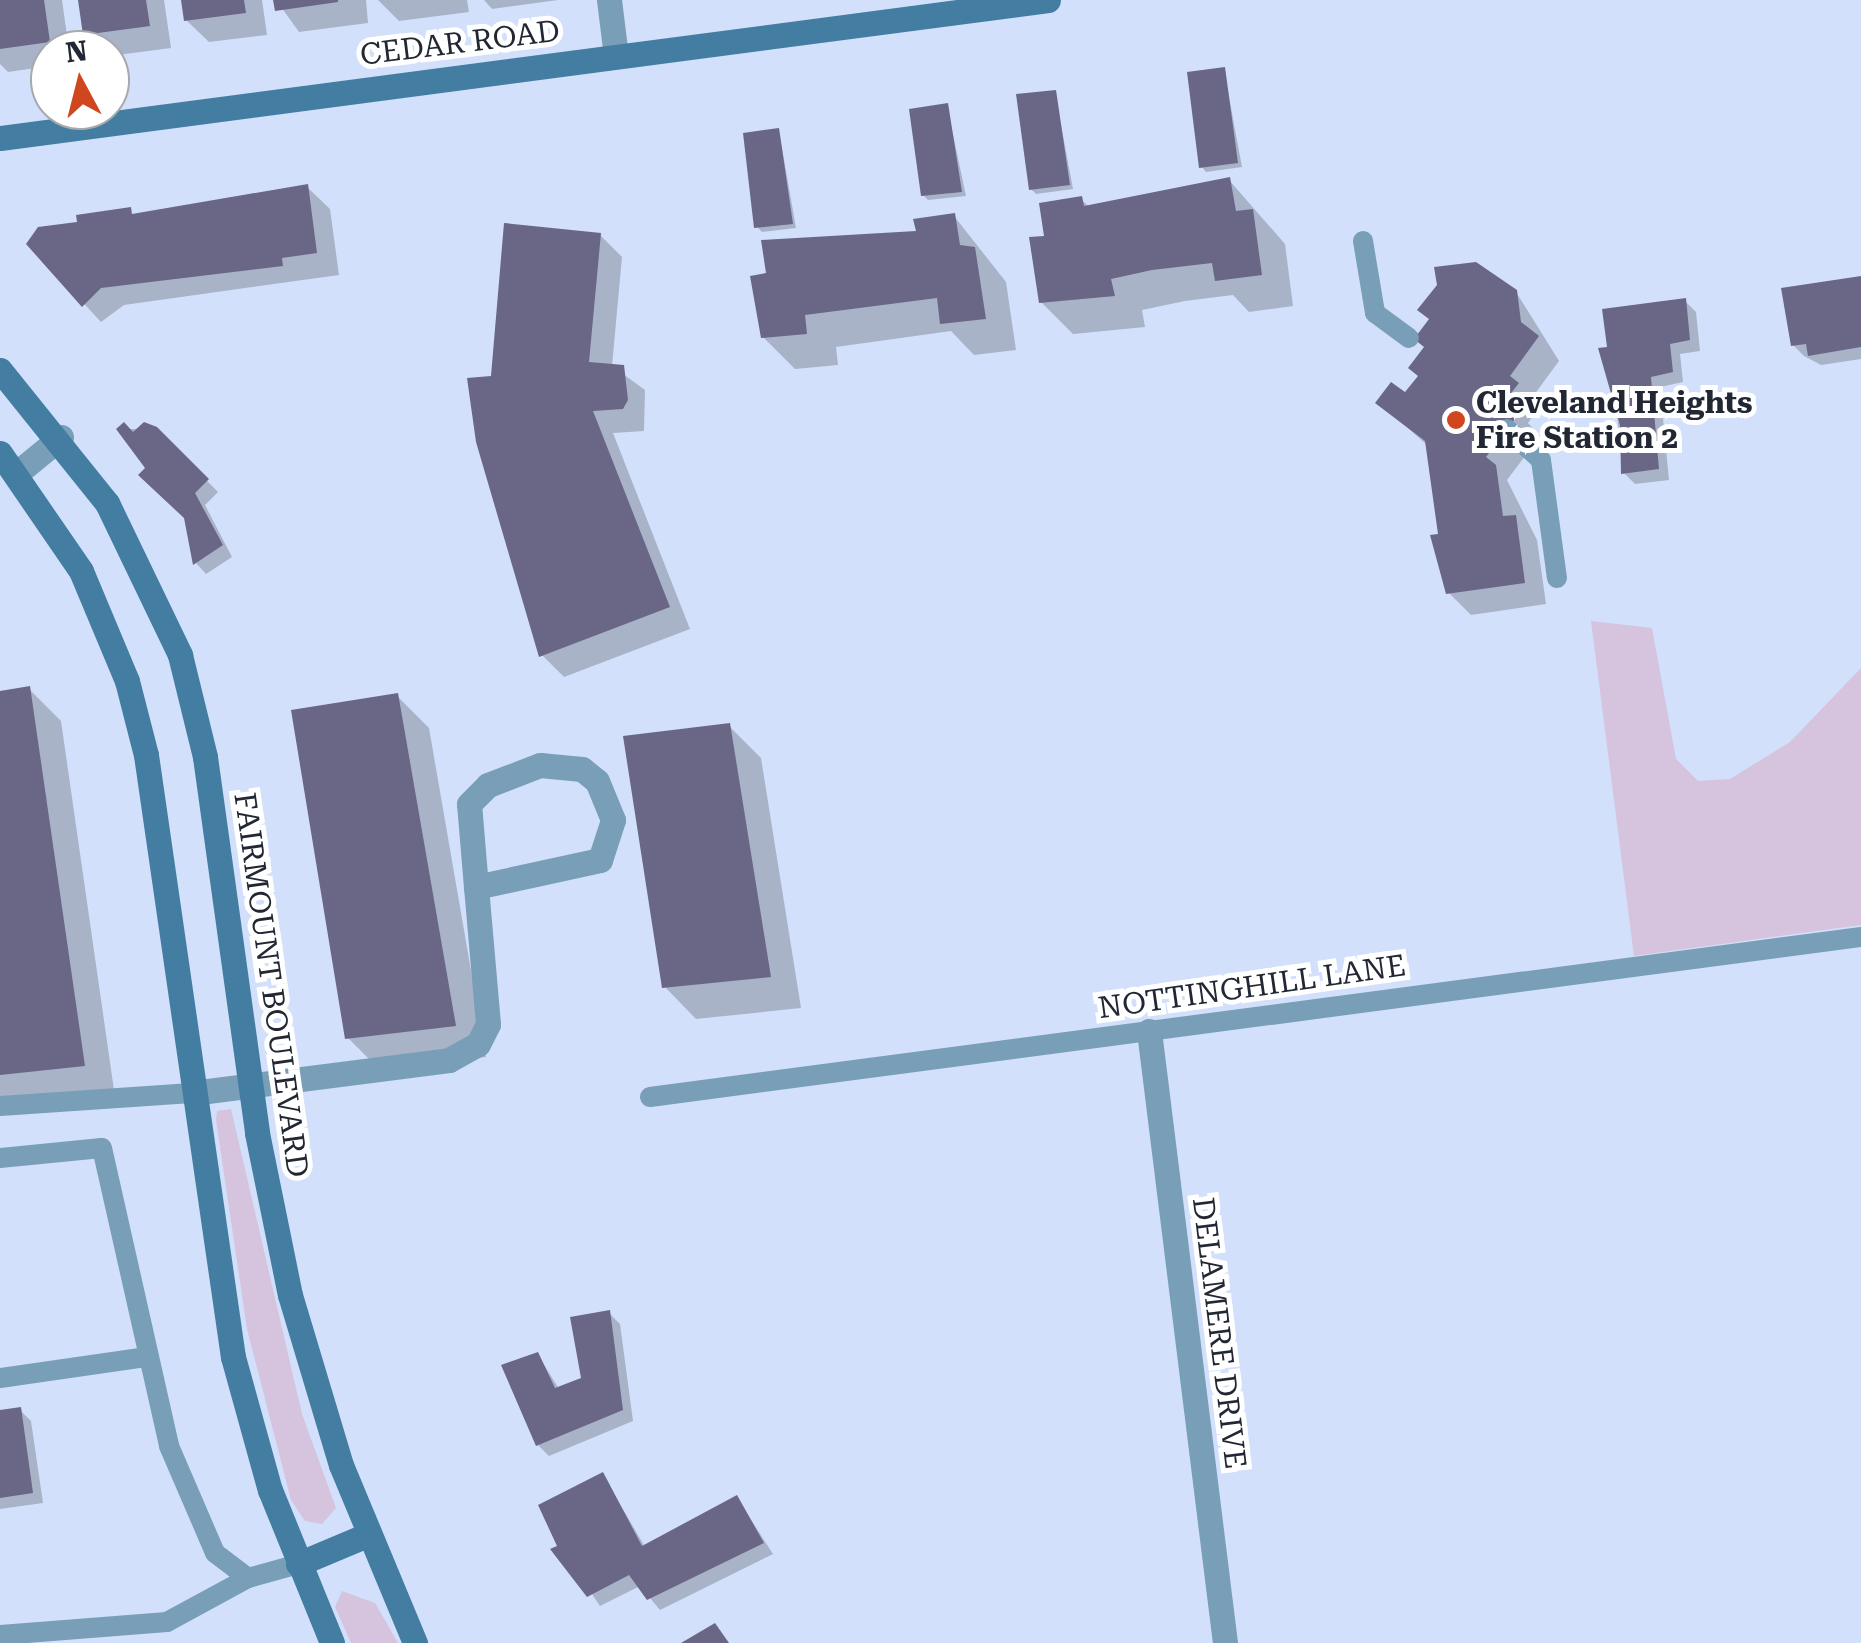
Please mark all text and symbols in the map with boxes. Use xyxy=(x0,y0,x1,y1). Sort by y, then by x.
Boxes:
street label: CEDAR ROAD xyxy=(358,13,562,73)
north arrow xyxy=(30,30,130,130)
text: N xyxy=(64,34,89,69)
place label: Cleveland Heights Fire Station 2 xyxy=(1476,385,1753,456)
marker: Cleveland Heights Fire Station 2 xyxy=(1445,409,1467,431)
street label: FAIRMOUNT BOULEVARD xyxy=(226,790,316,1180)
street label: NOTTINGHILL LANE xyxy=(1096,948,1408,1026)
street label: DELAMERE DRIVE xyxy=(1184,1195,1254,1471)

